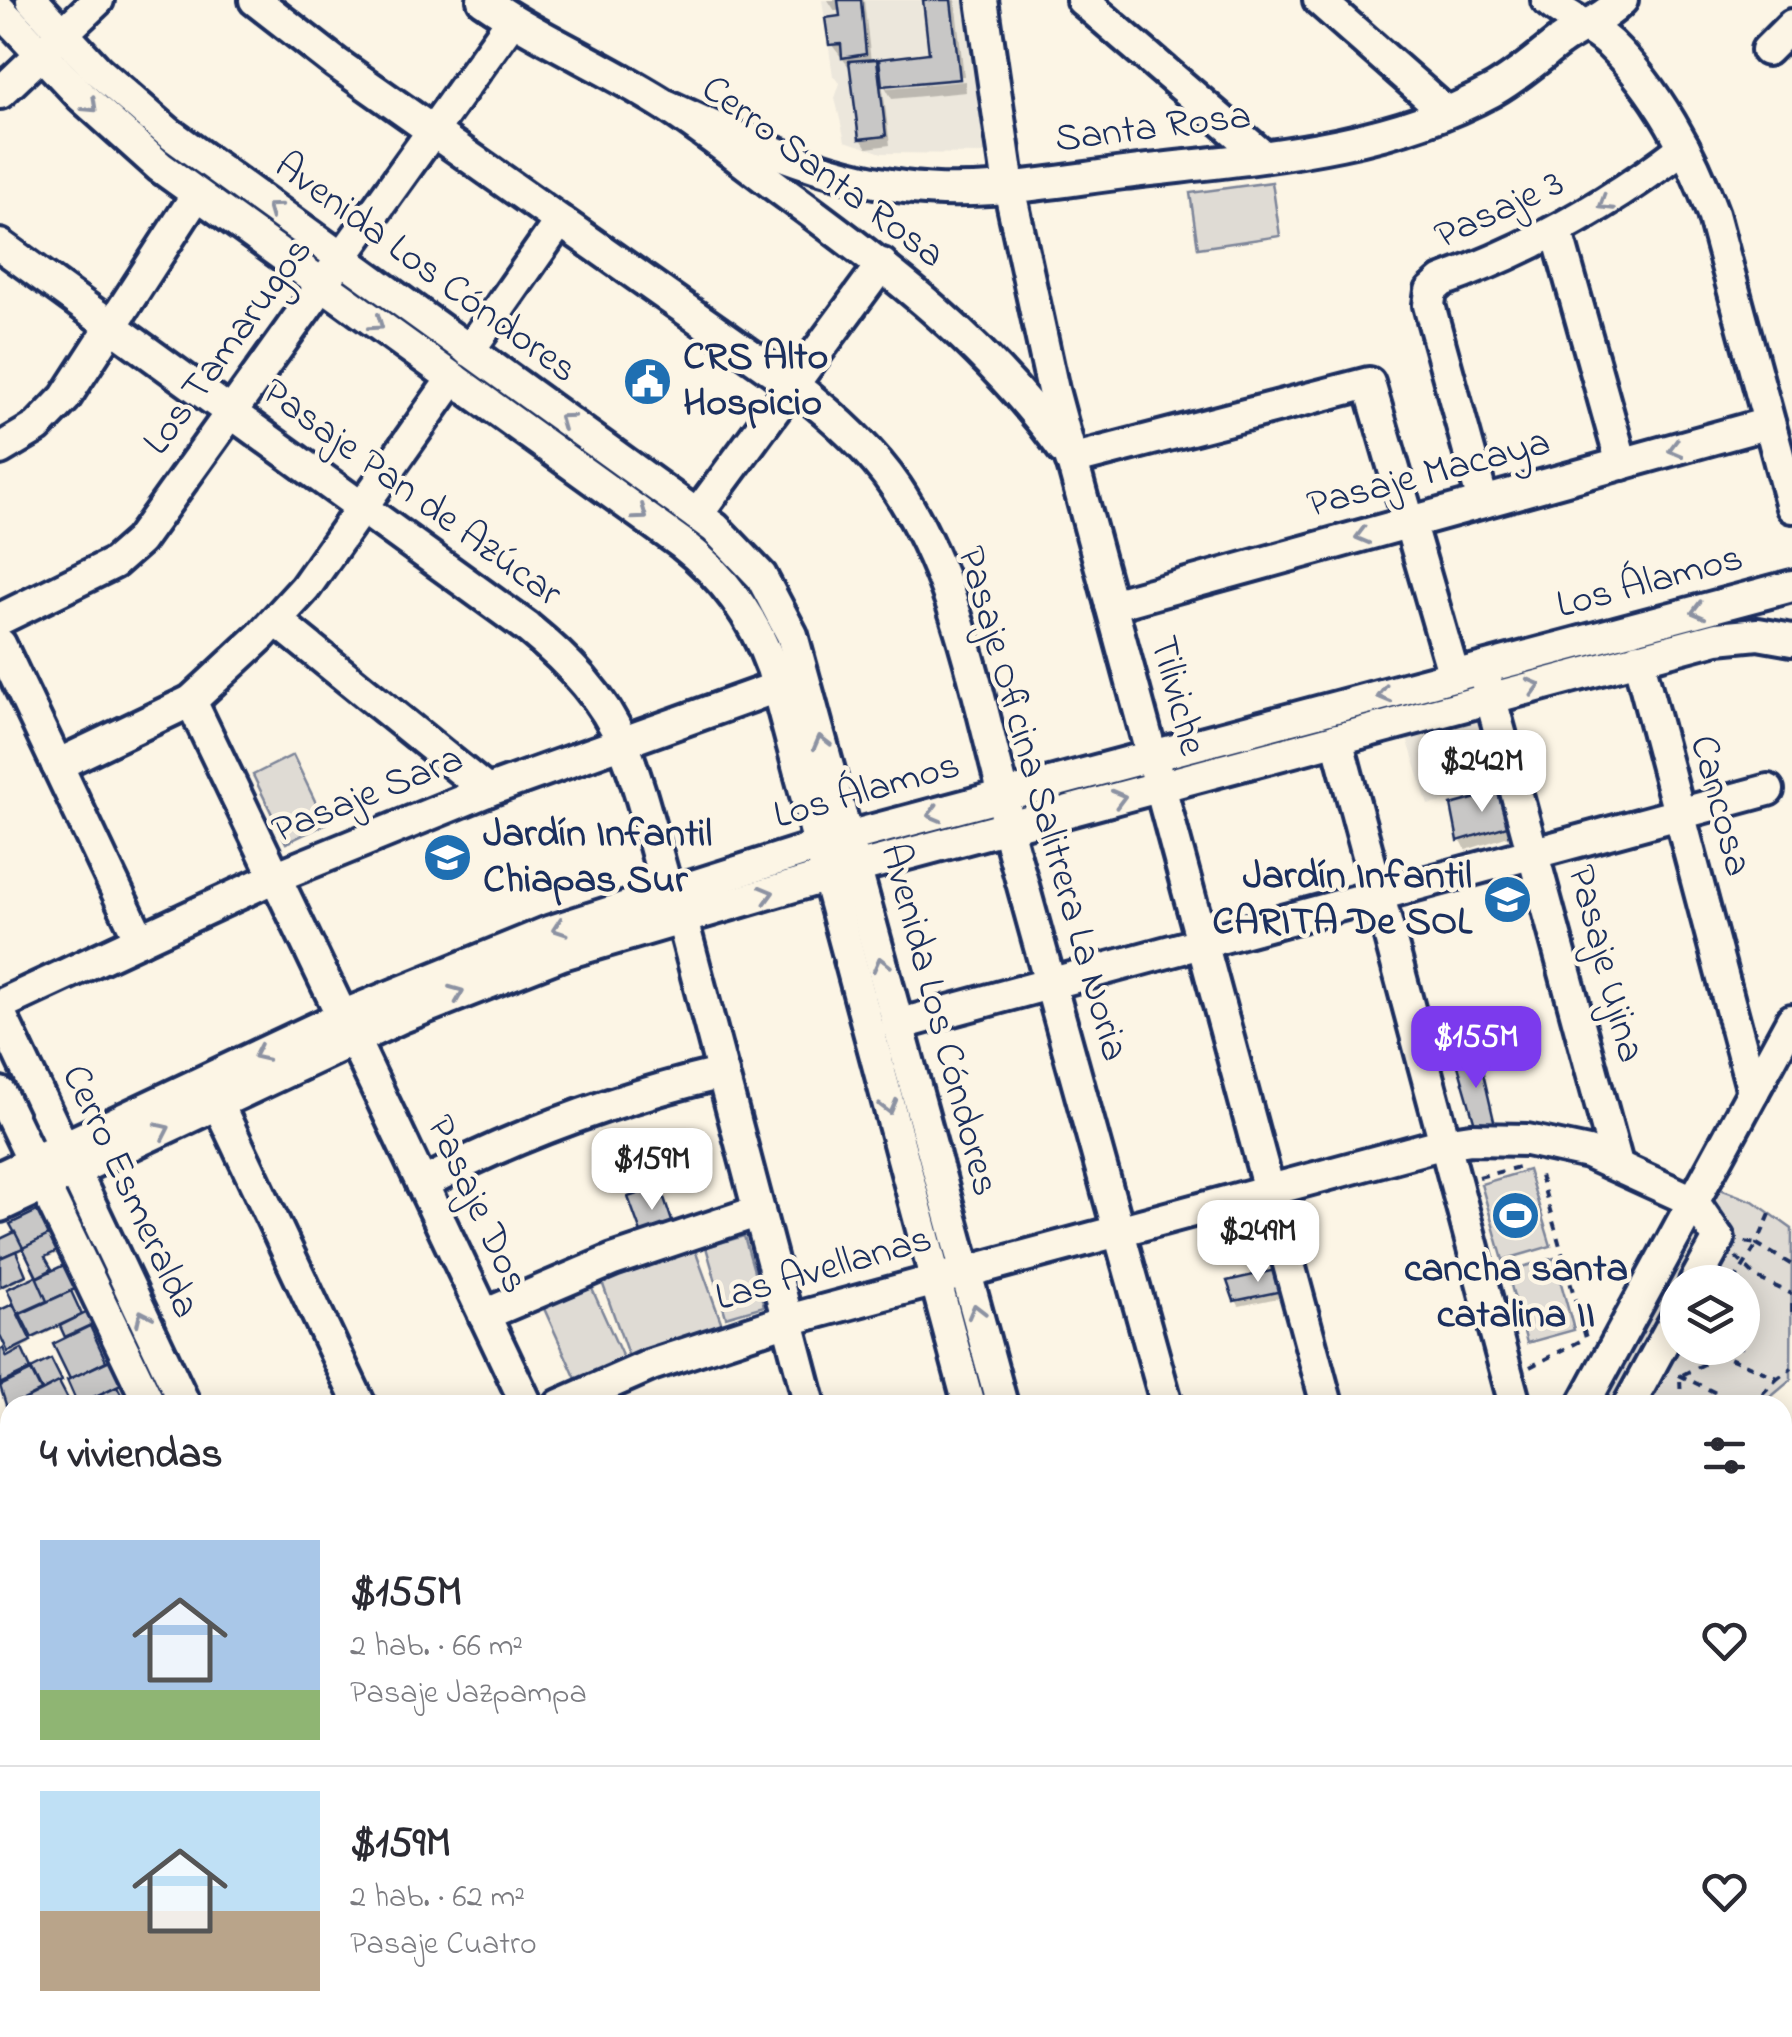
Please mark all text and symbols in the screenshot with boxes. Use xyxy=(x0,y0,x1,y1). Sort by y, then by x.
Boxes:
street label: Cerro Santa Rosa xyxy=(687,61,957,285)
street label: Santa Rosa xyxy=(1052,88,1254,170)
one-way arrow xyxy=(80,94,98,112)
street label: Avenida Los Cóndores xyxy=(261,139,589,399)
street label: Pasaje 3 xyxy=(1426,155,1574,267)
one-way arrow xyxy=(1597,191,1615,210)
one-way arrow xyxy=(266,203,284,221)
street label: Los Tamarugos xyxy=(129,226,329,468)
one-way arrow xyxy=(366,312,384,330)
place label: CRS Alto Hospicio xyxy=(683,329,828,434)
public building icon: CRS Alto Hospicio xyxy=(622,355,674,407)
street label: Pasaje Pan de Azúcar xyxy=(249,365,574,624)
one-way arrow xyxy=(558,414,576,432)
street label: Pasaje Macaya xyxy=(1301,414,1557,536)
one-way arrow xyxy=(1667,437,1684,458)
one-way arrow xyxy=(630,502,648,519)
one-way arrow xyxy=(1354,524,1371,545)
street label: Los Álamos xyxy=(1550,530,1750,636)
street label: Pasaje Oficina Salitrera La Noria xyxy=(939,540,1143,1068)
one-way arrow xyxy=(1690,600,1707,621)
street label: Tiliviche xyxy=(1132,630,1220,762)
one-way arrow xyxy=(1525,677,1542,698)
one-way arrow xyxy=(1376,683,1393,704)
street label: Cancosa xyxy=(1672,729,1766,883)
pin: $242M xyxy=(1412,730,1552,815)
street label: Pasaje Sara xyxy=(264,731,472,861)
one-way arrow xyxy=(812,734,833,751)
street label: Los Álamos xyxy=(767,737,967,847)
text: $242M xyxy=(1440,739,1524,786)
one-way arrow xyxy=(1110,789,1127,810)
one-way arrow xyxy=(926,802,943,823)
place label: Jardín Infantil Chiapas Sur xyxy=(483,806,712,911)
school or university icon: Jardín Infantil Chiapas Sur xyxy=(422,832,474,884)
street label: Avenida Los Cóndores xyxy=(863,837,1013,1203)
place label: Jardín Infantil CARITA De SOL xyxy=(1212,848,1473,953)
street label: Pasaje Ujina xyxy=(1549,859,1659,1069)
school or university icon: Jardín Infantil CARITA De SOL xyxy=(1481,874,1533,926)
one-way arrow xyxy=(758,885,775,906)
one-way arrow xyxy=(551,916,568,937)
one-way arrow xyxy=(871,956,892,973)
one-way arrow xyxy=(447,985,465,1005)
pin: $155M xyxy=(1406,1006,1546,1091)
text: $155M xyxy=(1433,1015,1519,1062)
one-way arrow xyxy=(252,1042,270,1062)
street label: Cerro Esmeralda xyxy=(44,1055,214,1329)
one-way arrow xyxy=(877,1098,898,1115)
street label: Pasaje Dos xyxy=(409,1106,543,1304)
one-way arrow xyxy=(152,1122,170,1142)
pin: $159M xyxy=(582,1128,722,1213)
text: $159M xyxy=(614,1137,690,1184)
sports icon: cancha santa catalina II xyxy=(1490,1189,1542,1241)
pin: $249M xyxy=(1188,1200,1328,1285)
text: $249M xyxy=(1219,1209,1297,1256)
street label: Las Avellanas xyxy=(709,1211,939,1329)
place label: cancha santa catalina II xyxy=(1404,1241,1628,1346)
map controls xyxy=(1660,1265,1760,1365)
button: layers xyxy=(1660,1265,1760,1365)
one-way arrow xyxy=(967,1303,988,1320)
one-way arrow xyxy=(136,1309,156,1327)
text: 4 viviendas xyxy=(40,1425,223,1486)
icon: filters xyxy=(1697,1428,1752,1483)
text: $155M xyxy=(350,1563,462,1624)
icon: home xyxy=(120,1580,240,1700)
icon: heart xyxy=(1697,1613,1752,1668)
text: 2 hab. · 66 m² xyxy=(350,1624,523,1671)
text: Pasaje Jazpampa xyxy=(350,1671,587,1718)
text: $159M xyxy=(350,1814,451,1875)
icon: home xyxy=(120,1831,240,1951)
icon: heart xyxy=(1697,1864,1752,1919)
text: 2 hab. · 62 m² xyxy=(350,1875,525,1922)
text: Pasaje Cuatro xyxy=(350,1922,537,1969)

